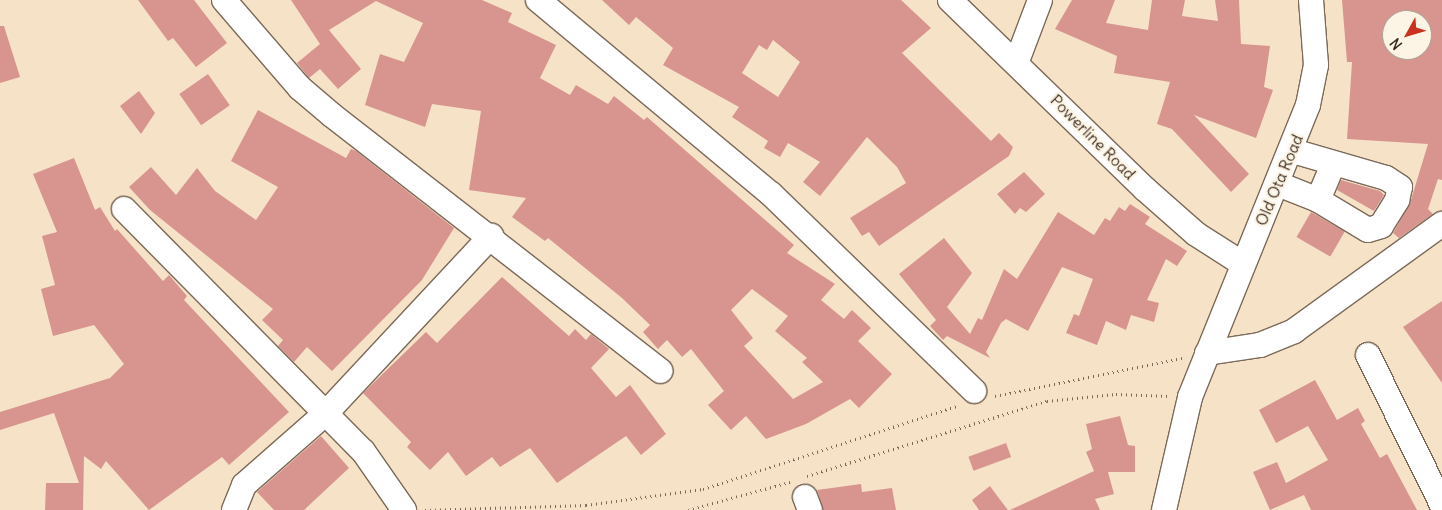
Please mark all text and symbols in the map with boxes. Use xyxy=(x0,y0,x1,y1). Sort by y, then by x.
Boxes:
north arrow xyxy=(1382,10,1432,60)
text: N xyxy=(1386,34,1406,53)
street label: Powerline Road xyxy=(1046,90,1140,184)
street label: Old Ota Road xyxy=(1251,131,1307,229)

